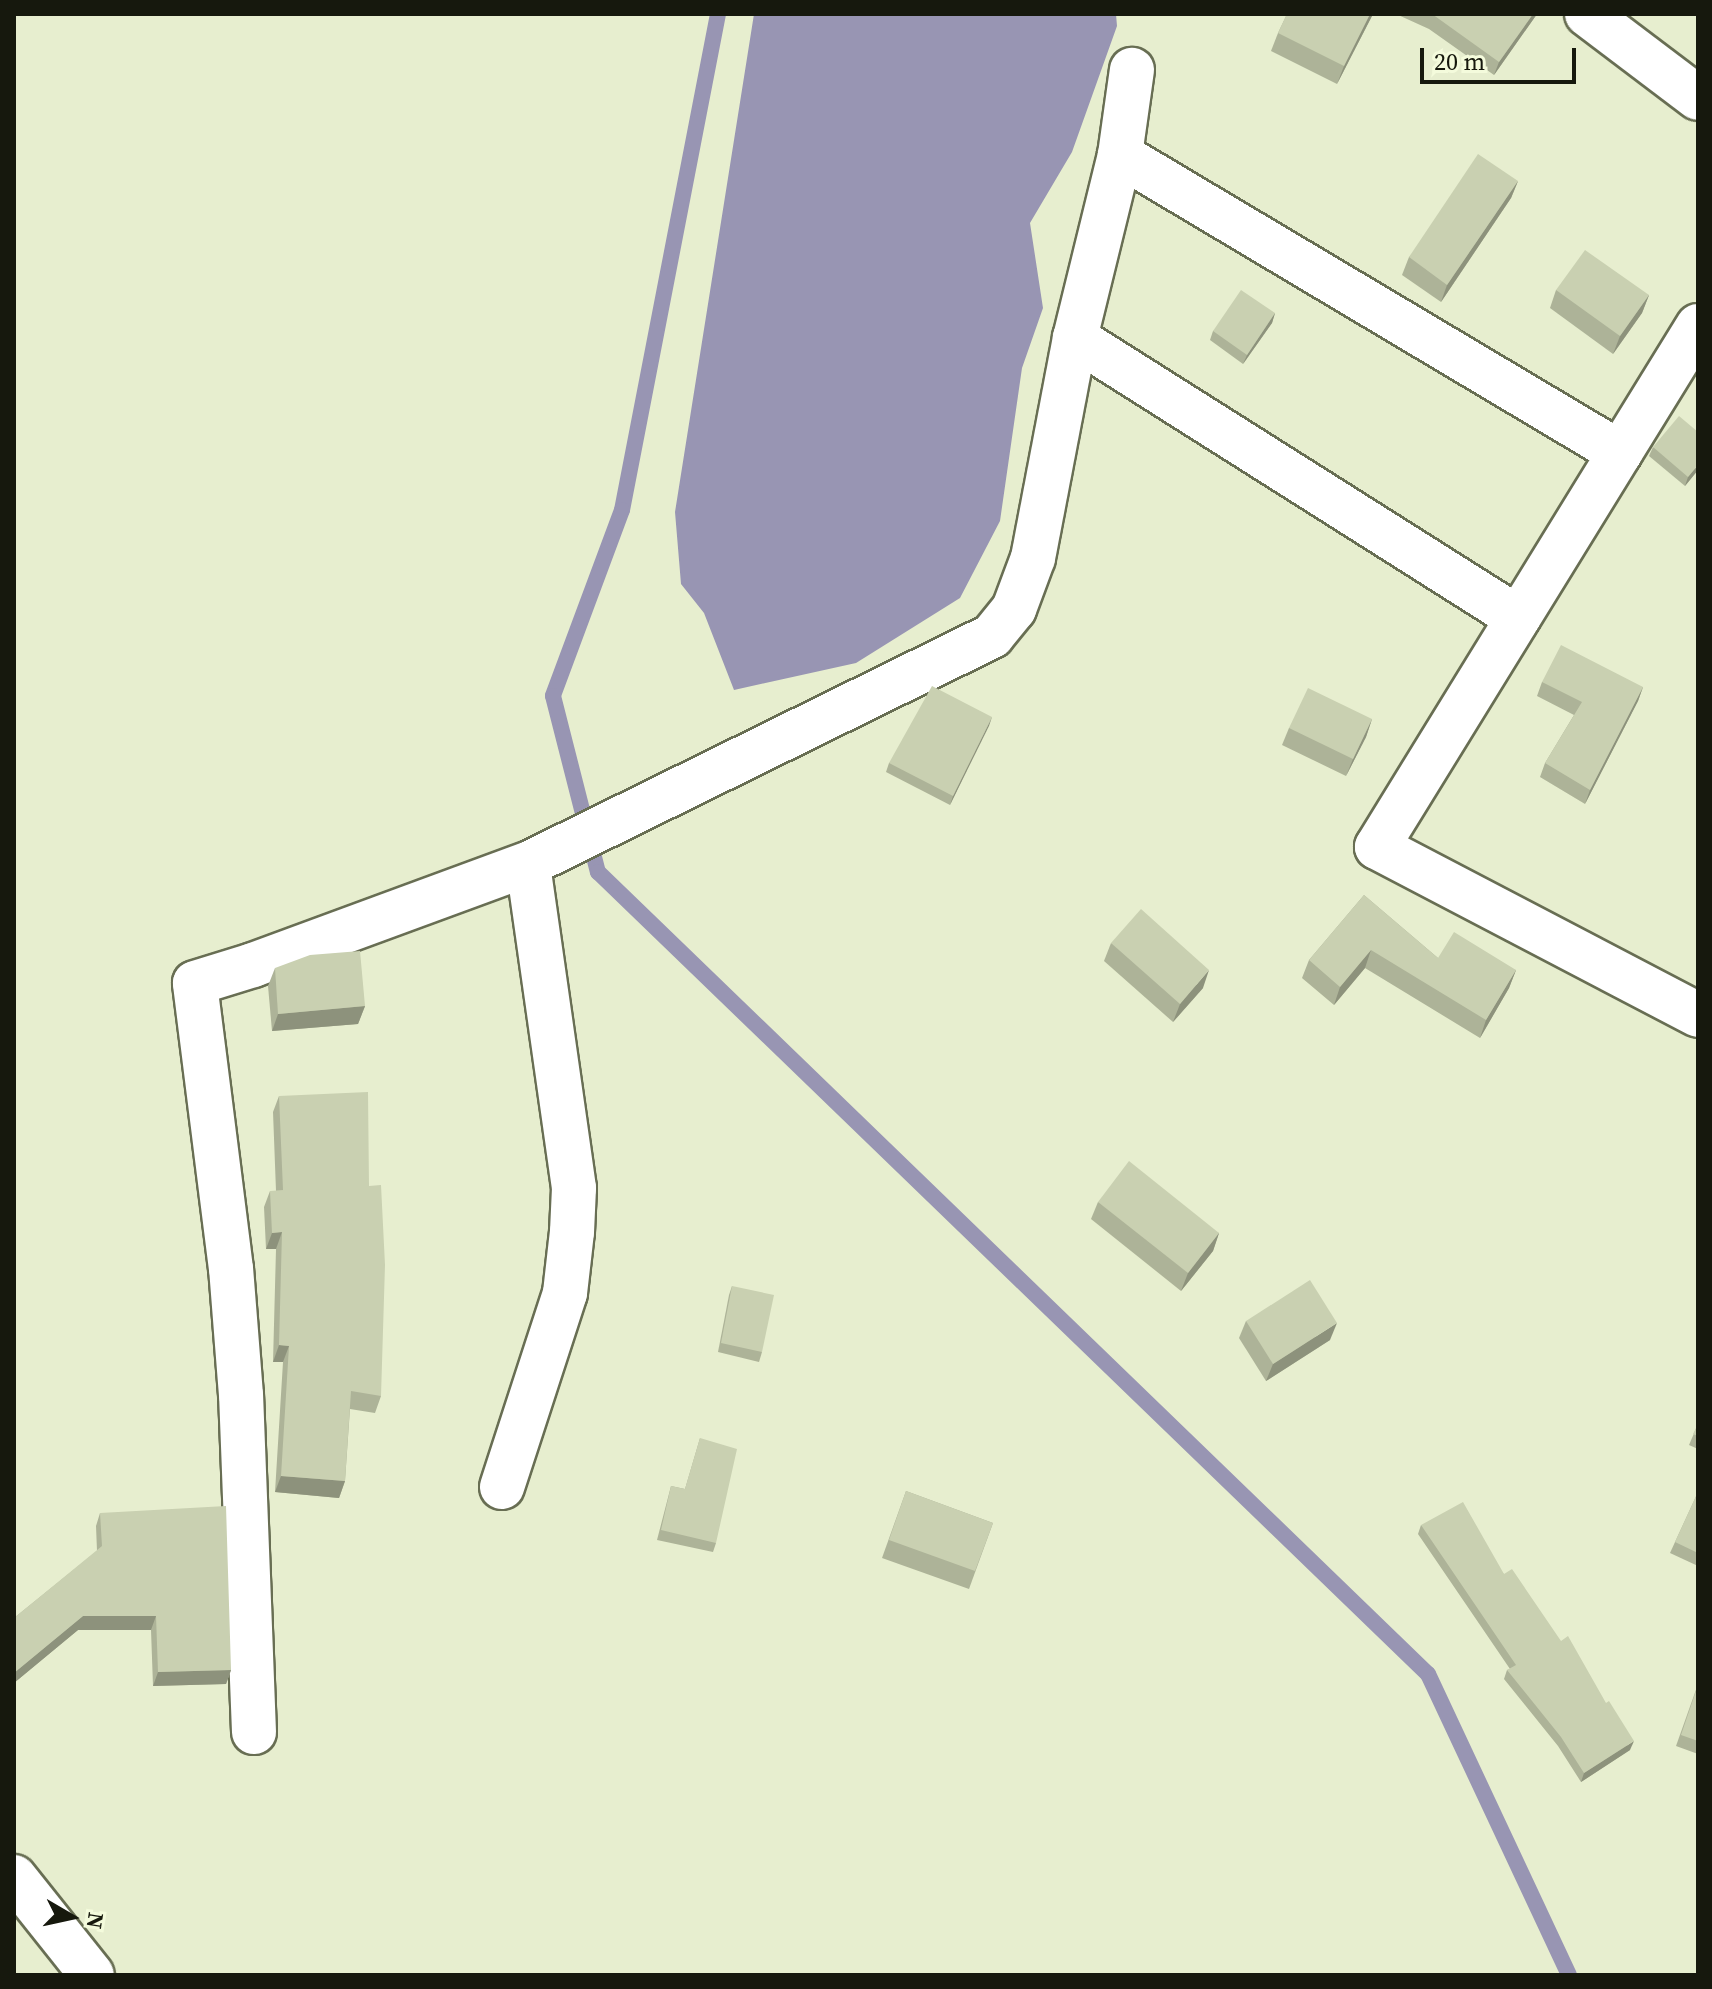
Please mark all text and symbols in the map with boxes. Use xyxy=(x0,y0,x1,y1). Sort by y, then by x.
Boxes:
scale bar xyxy=(1424,32,1580,82)
text: 20 m xyxy=(1434,45,1485,78)
north arrow xyxy=(32,1877,112,1957)
text: N xyxy=(80,1910,112,1931)

